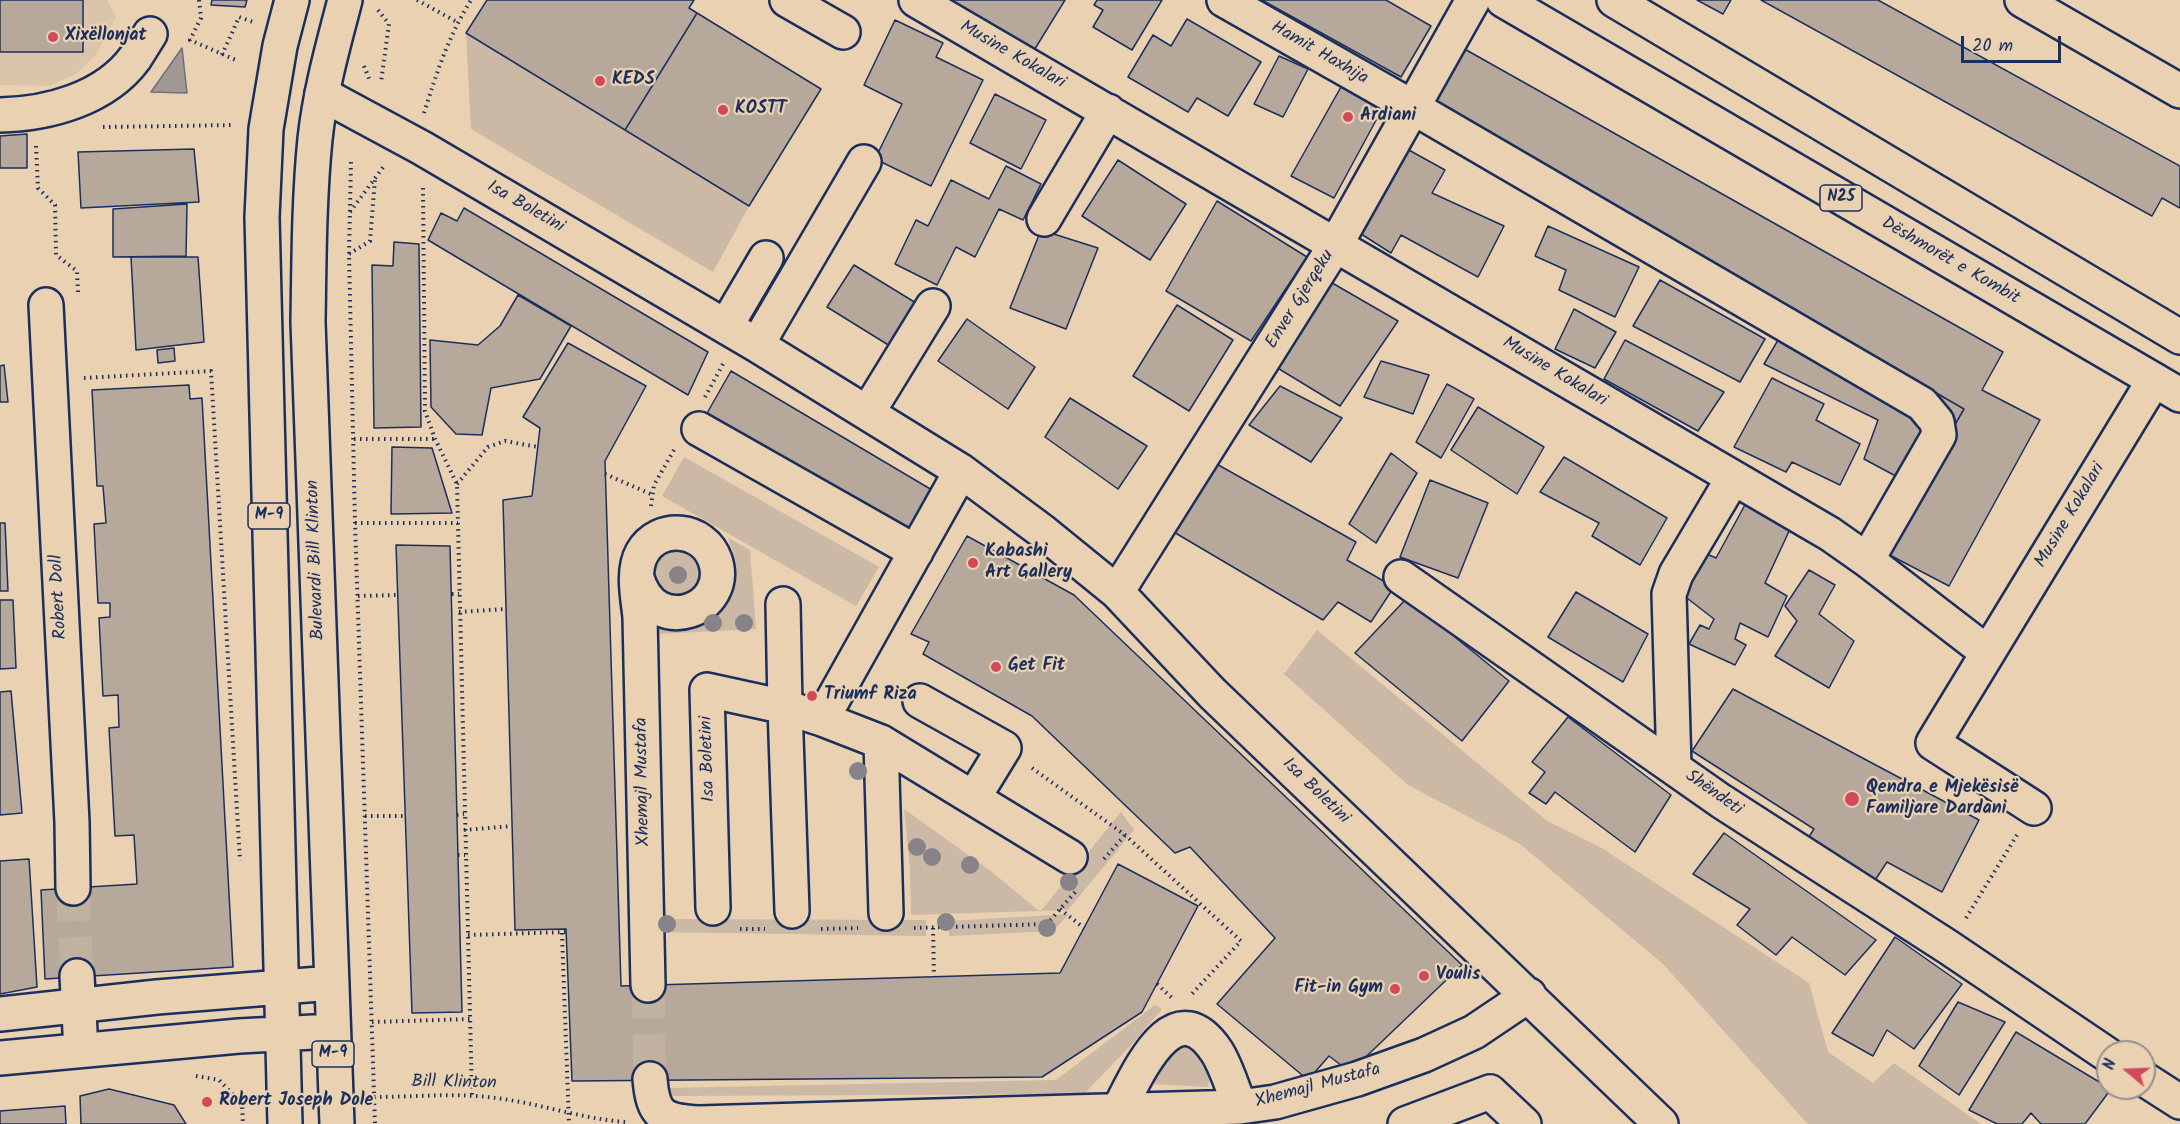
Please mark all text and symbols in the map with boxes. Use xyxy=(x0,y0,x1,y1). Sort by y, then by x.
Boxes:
street label: Musine Kokalari xyxy=(955,17,1069,95)
street label: Hamit Haxhija xyxy=(1267,18,1371,90)
scale bar xyxy=(1964,24,2064,62)
place label: Xixëllonjat xyxy=(65,26,147,48)
marker: Xixëllonjat xyxy=(46,30,60,44)
text: 20 m xyxy=(1972,32,2013,61)
place label: KEDS xyxy=(612,70,655,92)
marker: KEDS xyxy=(593,74,607,88)
place label: KOSTT xyxy=(735,99,786,121)
marker: KOSTT xyxy=(716,103,730,117)
place label: Ardiani xyxy=(1360,106,1416,128)
marker: Ardiani xyxy=(1341,110,1355,124)
street label: Isa Boletini xyxy=(482,177,568,239)
road number: N25 xyxy=(1820,185,1862,211)
street label: Dëshmorët e Kombit xyxy=(1877,214,2023,310)
street label: Enver Gjerqeku xyxy=(1262,247,1340,353)
street label: Musine Kokalari xyxy=(1498,333,1610,413)
street label: Musine Kokalari xyxy=(2031,460,2111,572)
street label: Bulevardi Bill Klinton xyxy=(303,479,331,641)
road number: M-9 xyxy=(248,503,290,529)
place label: Kabashi Art Gallery xyxy=(985,542,1072,584)
street label: Robert Doll xyxy=(47,554,73,640)
marker: Kabashi Art Gallery xyxy=(966,556,980,570)
place label: Get Fit xyxy=(1008,656,1065,678)
marker: Get Fit xyxy=(989,660,1003,674)
place label: Triumf Riza xyxy=(824,685,917,707)
marker: Triumf Riza xyxy=(805,689,819,703)
street label: Isa Boletini xyxy=(697,716,721,802)
street label: Xhemajl Mustafa xyxy=(632,717,656,847)
street label: Isa Boletini xyxy=(1277,754,1353,830)
street label: Shëndeti xyxy=(1680,767,1746,821)
place label: Qendra e Mjekësisë Familjare Dardani xyxy=(1866,778,2018,820)
marker: Qendra e Mjekësisë Familjare Dardani xyxy=(1843,790,1861,808)
place label: Voulis xyxy=(1436,965,1480,987)
marker: Voulis xyxy=(1417,969,1431,983)
place label: Fit-in Gym xyxy=(1294,978,1383,1000)
marker: Fit-in Gym xyxy=(1388,982,1402,996)
north arrow xyxy=(2096,1040,2156,1100)
road number: M-9 xyxy=(312,1041,354,1067)
text: N xyxy=(2097,1056,2124,1073)
street label: Xhemajl Mustafa xyxy=(1253,1060,1383,1114)
street label: Bill Klinton xyxy=(411,1072,497,1096)
place label: Robert Joseph Dole xyxy=(219,1091,373,1113)
marker: Robert Joseph Dole xyxy=(200,1095,214,1109)

